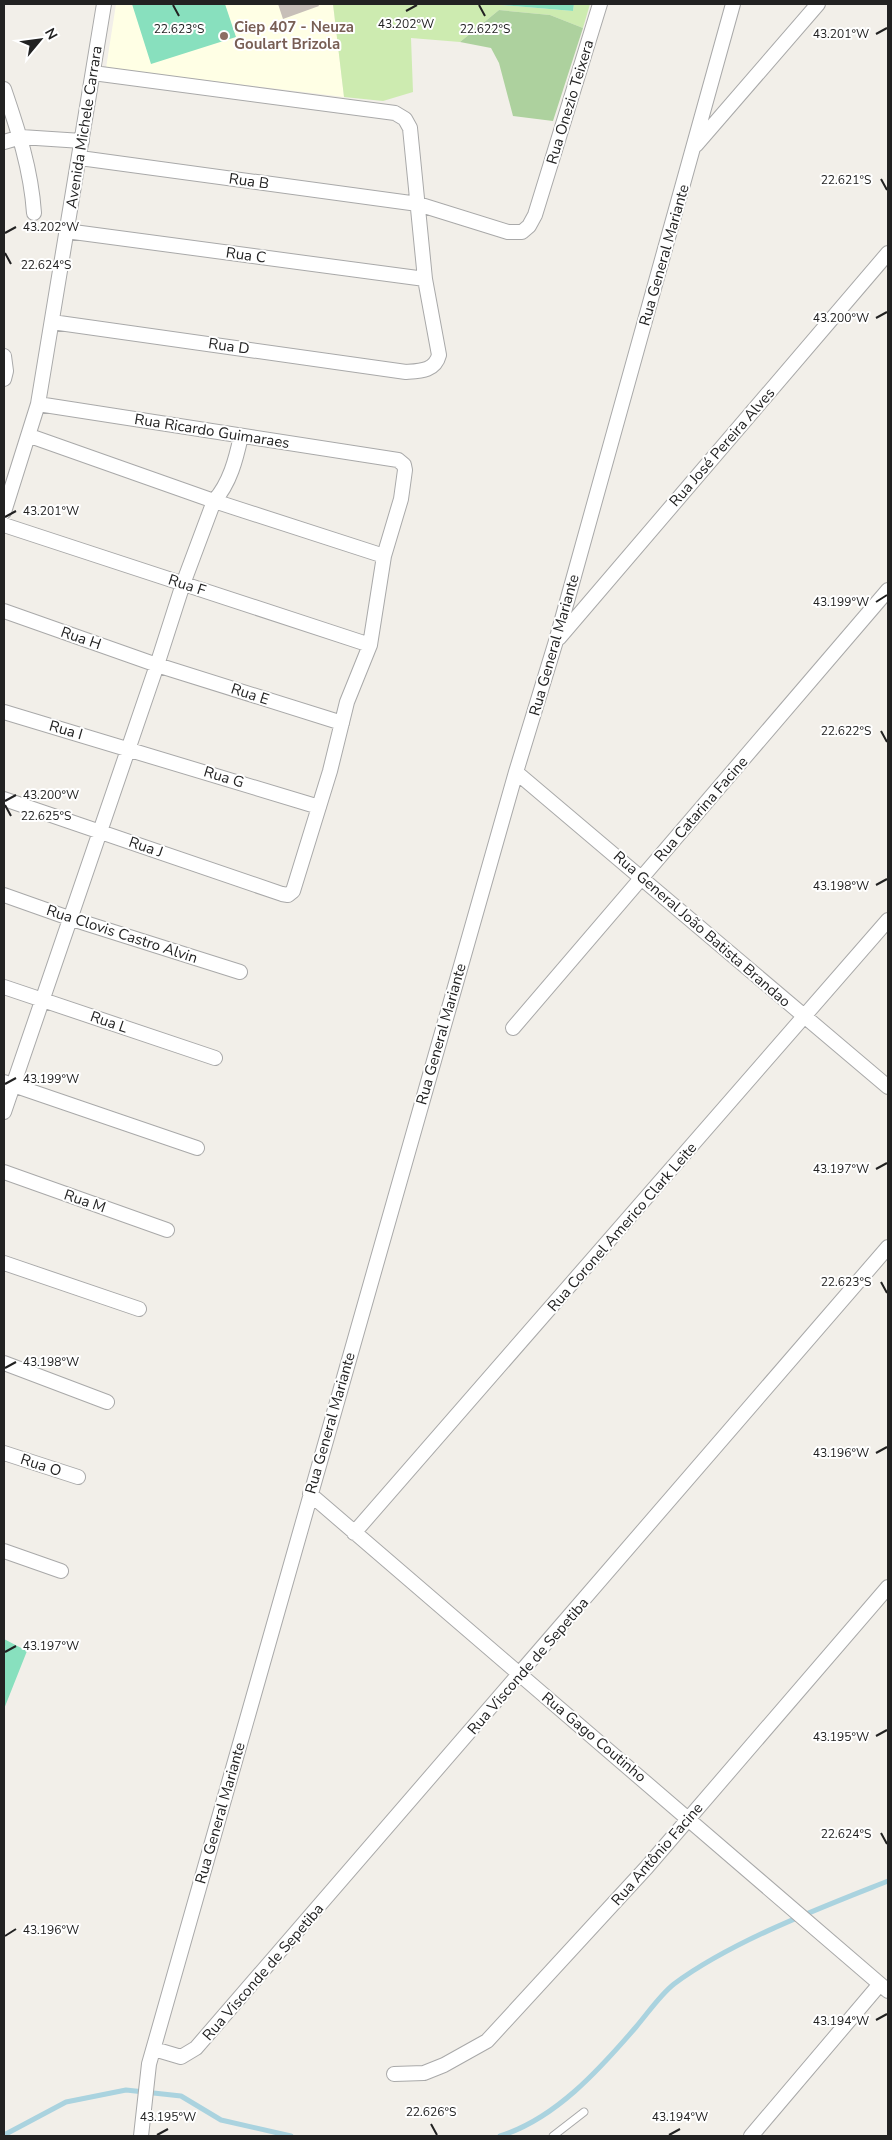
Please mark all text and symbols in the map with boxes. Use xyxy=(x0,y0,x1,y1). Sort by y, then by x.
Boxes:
north arrow xyxy=(15,15,65,65)
text: 43.202°W xyxy=(378,16,434,32)
place label: Ciep 407 - Neuza Goulart Brizola xyxy=(234,17,354,54)
text: 22.623°S xyxy=(154,21,204,37)
text: 22.622°S xyxy=(460,21,510,37)
text: N xyxy=(40,25,62,43)
text: 43.201°W xyxy=(813,26,869,42)
marker: Ciep 407 - Neuza Goulart Brizola xyxy=(218,30,230,42)
street label: Rua Onezio Teixera xyxy=(542,37,598,167)
street label: Avenida Michele Carrara xyxy=(61,44,107,210)
street label: Rua B xyxy=(228,168,270,194)
text: 22.621°S xyxy=(821,172,871,188)
street label: Rua General Mariante xyxy=(634,182,694,328)
text: 43.202°W xyxy=(23,219,79,235)
street label: Rua C xyxy=(225,242,267,268)
text: 22.624°S xyxy=(21,257,71,273)
text: 43.200°W xyxy=(813,310,869,326)
street label: Rua D xyxy=(207,333,251,359)
street label: Rua José Pereira Alves xyxy=(665,383,779,511)
street label: Rua Ricardo Guimaraes xyxy=(133,409,291,453)
text: 43.201°W xyxy=(23,503,79,519)
street label: Rua F xyxy=(166,570,208,600)
street label: Rua General Mariante xyxy=(524,572,584,718)
text: 43.199°W xyxy=(813,594,869,610)
street label: Rua H xyxy=(58,622,104,654)
street label: Rua E xyxy=(228,678,272,710)
street label: Rua I xyxy=(47,716,85,744)
text: 22.622°S xyxy=(821,723,871,739)
street label: Rua Catarina Facine xyxy=(650,752,752,866)
street label: Rua G xyxy=(201,761,247,793)
text: 43.200°W xyxy=(23,787,79,803)
text: 22.625°S xyxy=(21,808,71,824)
street label: Rua J xyxy=(126,832,166,862)
street label: Rua General João Batista Brandao xyxy=(609,847,795,1011)
text: 43.198°W xyxy=(813,878,869,894)
street label: Rua Clovis Castro Alvin xyxy=(44,900,200,968)
street label: Rua General Mariante xyxy=(411,961,471,1107)
street label: Rua L xyxy=(88,1006,130,1038)
text: 43.199°W xyxy=(23,1071,79,1087)
street label: Rua Coronel Americo Clark Leite xyxy=(543,1138,701,1316)
text: 43.197°W xyxy=(813,1161,869,1177)
street label: Rua M xyxy=(61,1185,109,1217)
text: 22.623°S xyxy=(821,1274,871,1290)
street label: Rua General Mariante xyxy=(300,1350,360,1496)
text: 43.198°W xyxy=(23,1354,79,1370)
text: 43.196°W xyxy=(813,1445,869,1461)
street label: Rua O xyxy=(18,1449,64,1481)
street label: Rua Visconde de Sepetiba xyxy=(463,1593,593,1739)
text: 43.197°W xyxy=(23,1638,79,1654)
street label: Rua Gago Coutinho xyxy=(538,1687,650,1787)
text: 43.195°W xyxy=(813,1729,869,1745)
street label: Rua General Mariante xyxy=(190,1740,250,1886)
street label: Rua Antônio Facine xyxy=(607,1798,707,1910)
text: 22.624°S xyxy=(821,1826,871,1842)
street label: Rua Visconde de Sepetiba xyxy=(198,1899,328,2045)
text: 43.196°W xyxy=(23,1922,79,1938)
text: 43.194°W xyxy=(813,2013,869,2029)
text: 22.626°S xyxy=(406,2104,456,2120)
text: 43.195°W xyxy=(140,2109,196,2125)
text: 43.194°W xyxy=(652,2109,708,2125)

